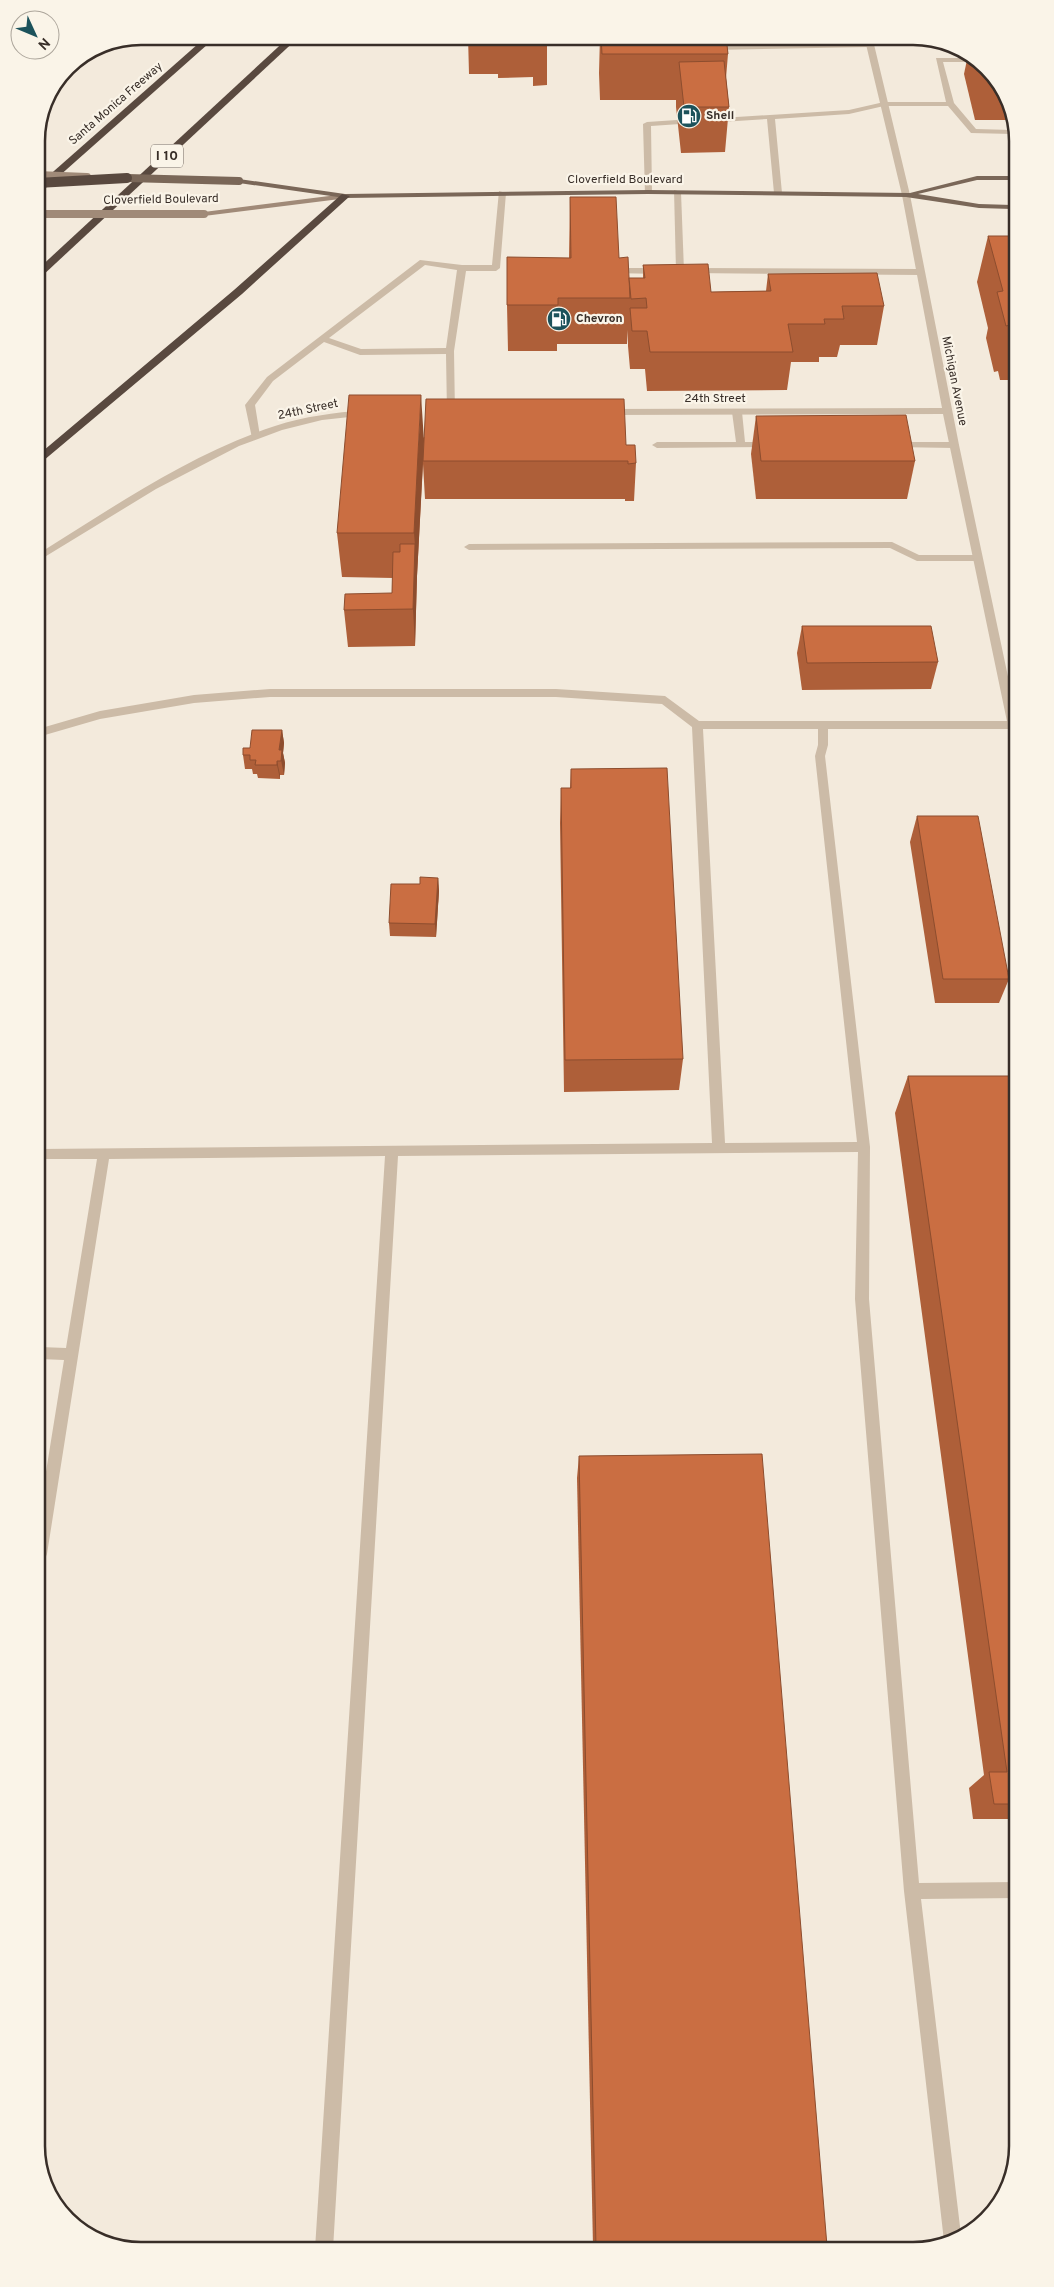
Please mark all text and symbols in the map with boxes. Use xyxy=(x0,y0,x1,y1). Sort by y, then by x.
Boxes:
north arrow xyxy=(10,10,60,60)
text: N xyxy=(34,33,53,53)
street label: Santa Monica Freeway xyxy=(66,59,166,149)
fuel station icon: Shell xyxy=(676,103,702,129)
place label: Shell xyxy=(706,108,734,124)
road number: I 10 xyxy=(151,144,183,168)
street label: Cloverfield Boulevard xyxy=(567,172,683,188)
street label: Cloverfield Boulevard xyxy=(103,191,219,209)
fuel station icon: Chevron xyxy=(546,306,572,332)
place label: Chevron xyxy=(576,311,623,327)
street label: Michigan Avenue xyxy=(937,335,971,427)
street label: 24th Street xyxy=(684,391,746,407)
street label: 24th Street xyxy=(276,396,340,424)

